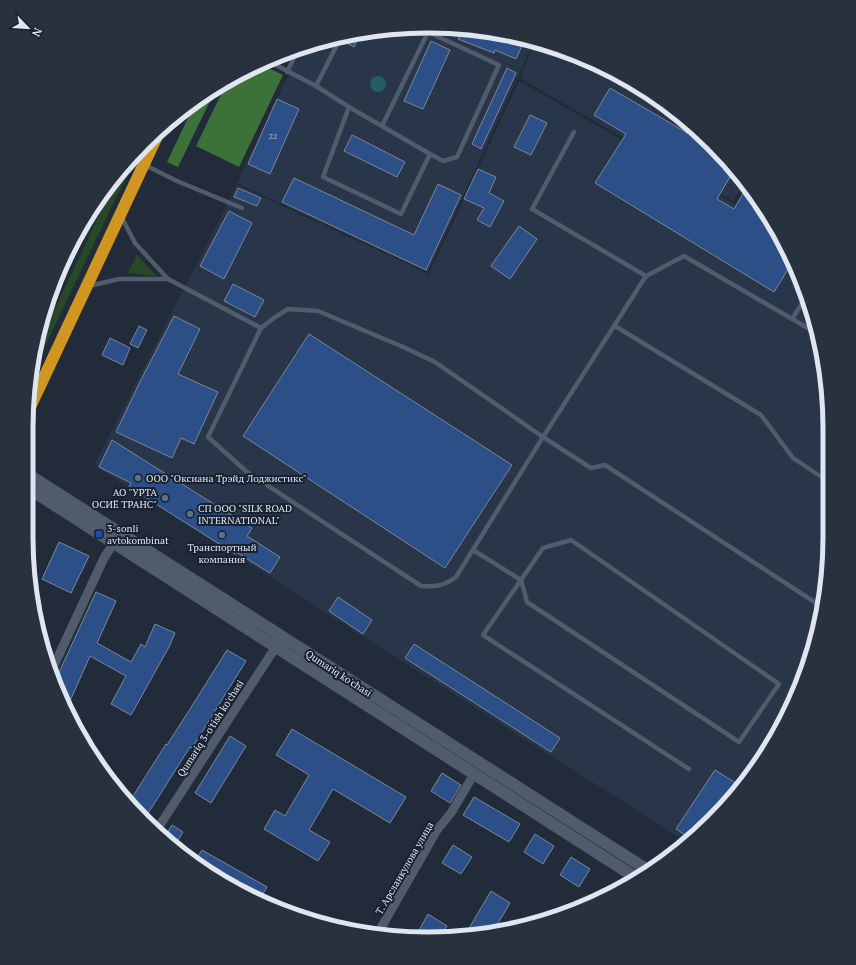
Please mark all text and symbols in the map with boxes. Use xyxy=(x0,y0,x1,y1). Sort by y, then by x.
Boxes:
north arrow xyxy=(8,8,48,48)
text: N xyxy=(29,25,45,40)
house number: 22 xyxy=(269,131,277,141)
place label: ООО "Оксиана Трэйд Лоджистикс" xyxy=(146,472,307,485)
marker: ООО "Оксиана Трэйд Лоджистикс" xyxy=(133,473,143,483)
place label: АО "УРТА ОСИЁ ТРАНС" xyxy=(92,486,157,511)
marker: АО "УРТА ОСИЁ ТРАНС" xyxy=(160,493,170,503)
place label: СП ООО "SILK ROAD INTERNATIONAL" xyxy=(198,502,292,527)
marker: СП ООО "SILK ROAD INTERNATIONAL" xyxy=(185,509,195,519)
place label: 3-sonli avtokombinat xyxy=(107,522,169,547)
marker: 3-sonli avtokombinat xyxy=(94,529,104,539)
marker: Транспортный компания xyxy=(217,530,227,540)
place label: Транспортный компания xyxy=(187,541,257,566)
street label: Qumariq ko'chasi xyxy=(303,647,374,700)
street label: Qumariq 3-o'tish ko'chasi xyxy=(174,677,247,779)
street label: Т. Арсланкулова улица xyxy=(372,819,436,917)

